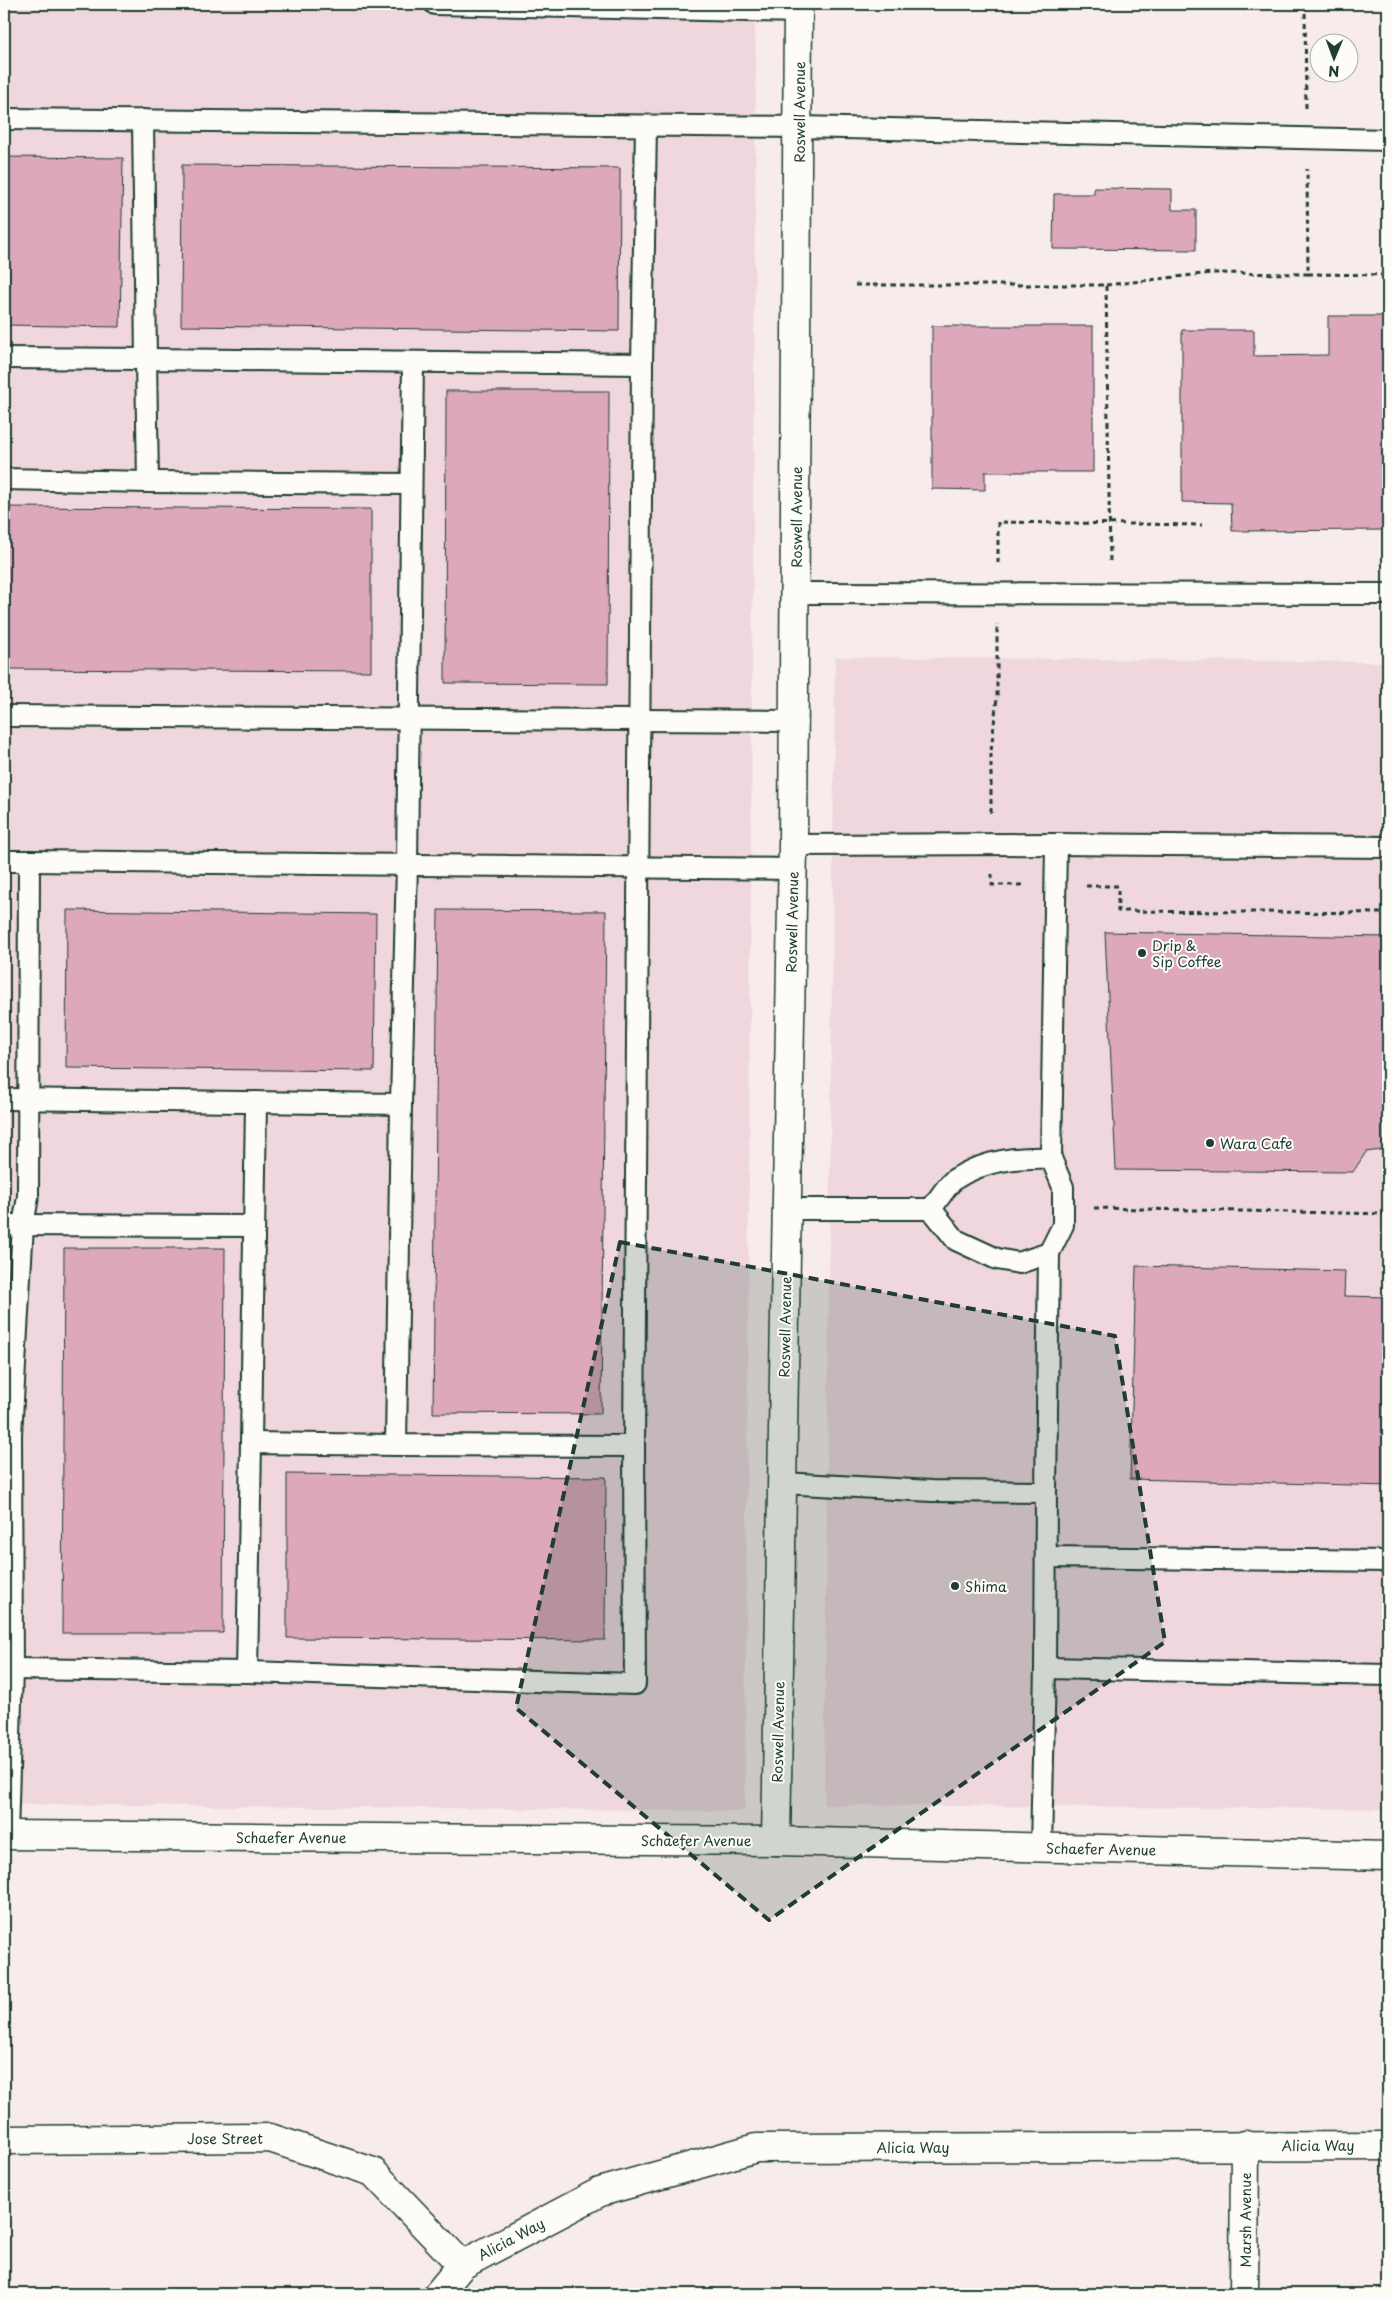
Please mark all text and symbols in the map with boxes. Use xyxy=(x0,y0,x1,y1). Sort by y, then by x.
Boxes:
north arrow xyxy=(1310,32,1360,82)
street label: Roswell Avenue xyxy=(789,61,810,163)
text: N xyxy=(1328,61,1339,82)
street label: Roswell Avenue xyxy=(786,466,807,568)
street label: Roswell Avenue xyxy=(781,871,803,973)
place label: Drip & Sip Coffee xyxy=(1152,935,1222,972)
marker: Drip & Sip Coffee xyxy=(1136,947,1148,959)
place label: Wara Cafe xyxy=(1220,1133,1293,1154)
marker: Wara Cafe xyxy=(1204,1137,1216,1149)
street label: Roswell Avenue xyxy=(774,1276,796,1378)
place label: Shima xyxy=(965,1576,1007,1597)
marker: Shima xyxy=(949,1580,961,1592)
street label: Roswell Avenue xyxy=(767,1681,789,1783)
street label: Schaefer Avenue xyxy=(236,1827,347,1848)
street label: Schaefer Avenue xyxy=(641,1830,752,1851)
street label: Schaefer Avenue xyxy=(1046,1838,1157,1860)
street label: Jose Street xyxy=(187,2128,263,2149)
street label: Alicia Way xyxy=(1281,2135,1355,2156)
street label: Alicia Way xyxy=(876,2137,950,2158)
street label: Marsh Avenue xyxy=(1235,2173,1256,2267)
street label: Alicia Way xyxy=(474,2213,548,2265)

